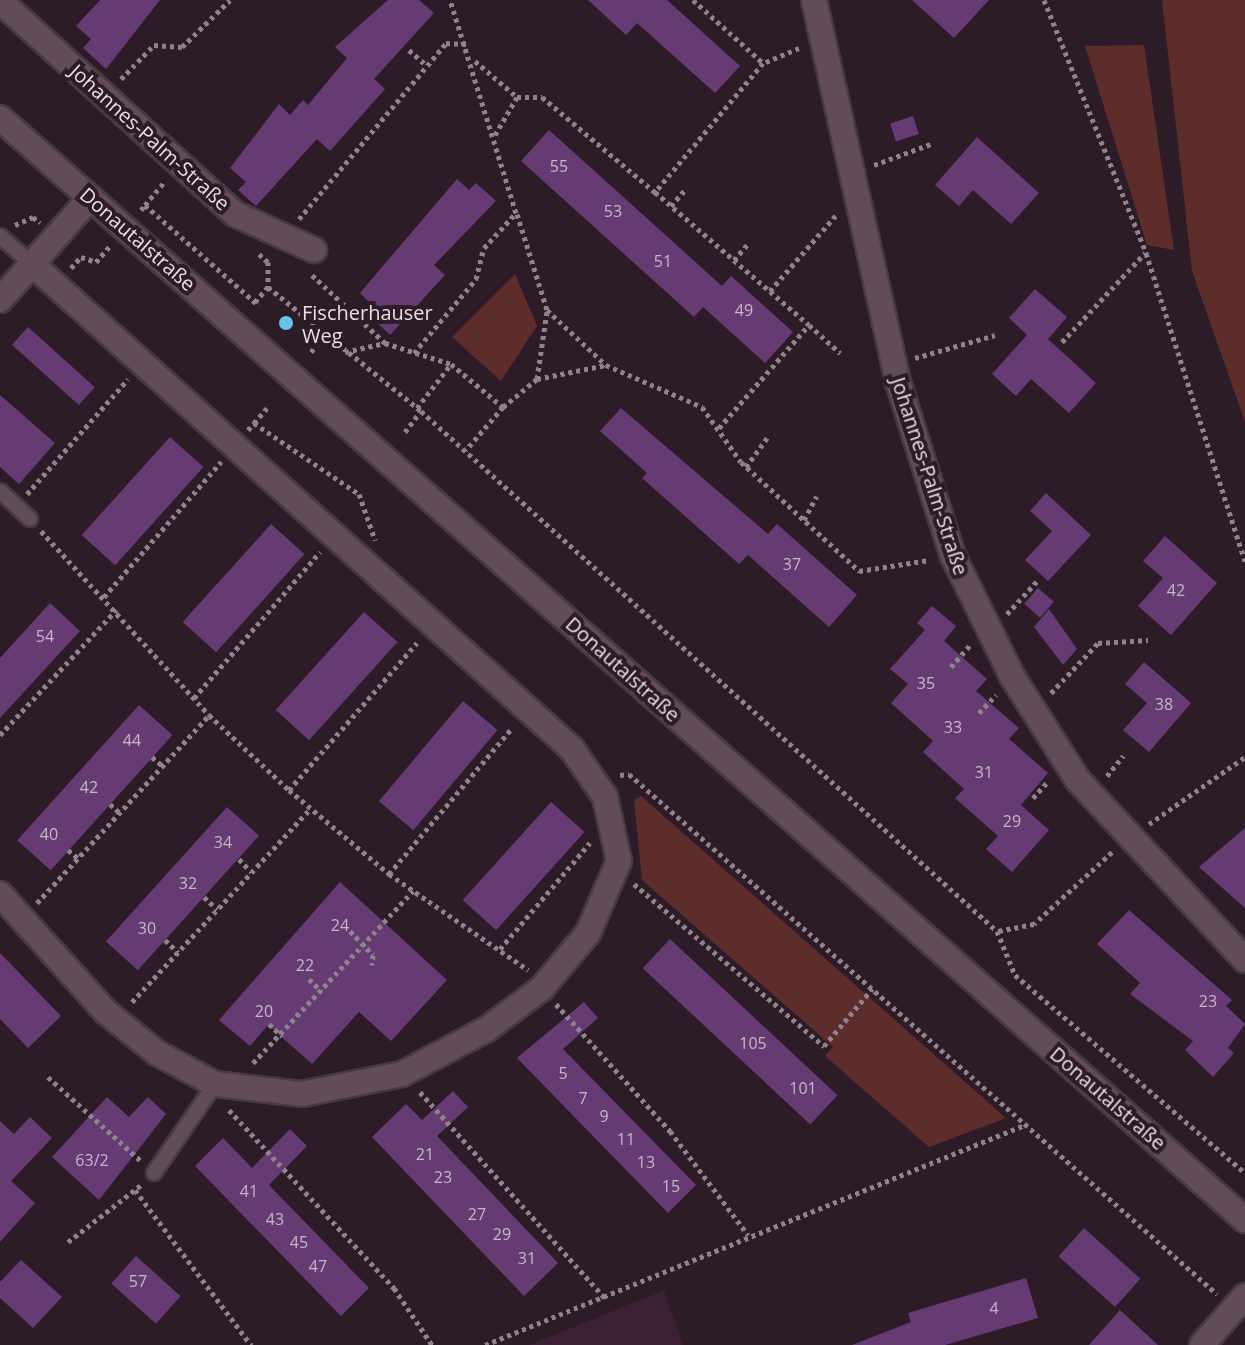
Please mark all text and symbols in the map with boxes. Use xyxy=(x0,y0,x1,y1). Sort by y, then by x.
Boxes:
street label: Johannes-Palm-Straße xyxy=(65,59,235,215)
house number: 55 xyxy=(550,156,568,176)
street label: Donautalstraße xyxy=(75,182,201,296)
house number: 53 xyxy=(604,201,622,221)
house number: 51 xyxy=(654,251,672,271)
place label: Fischerhauser Weg xyxy=(302,300,433,347)
house number: 49 xyxy=(735,300,753,320)
marker: Fischerhauser Weg xyxy=(277,314,295,332)
street label: Johannes-Palm-Straße xyxy=(887,374,973,578)
house number: 37 xyxy=(783,554,801,574)
house number: 42 xyxy=(1167,580,1185,600)
street label: Donautalstraße xyxy=(561,612,685,726)
house number: 54 xyxy=(36,626,54,646)
house number: 35 xyxy=(917,673,935,693)
house number: 38 xyxy=(1155,694,1173,714)
house number: 33 xyxy=(944,717,962,737)
house number: 44 xyxy=(123,730,141,750)
house number: 31 xyxy=(975,762,993,782)
house number: 42 xyxy=(80,777,98,797)
house number: 29 xyxy=(1003,811,1021,831)
house number: 40 xyxy=(40,824,58,844)
house number: 34 xyxy=(214,832,232,852)
house number: 32 xyxy=(179,873,197,893)
house number: 24 xyxy=(331,915,349,935)
house number: 30 xyxy=(138,918,156,938)
house number: 22 xyxy=(296,955,314,975)
house number: 23 xyxy=(1199,991,1217,1011)
house number: 20 xyxy=(255,1001,273,1021)
house number: 105 xyxy=(739,1033,767,1053)
street label: Donautalstraße xyxy=(1045,1041,1171,1155)
house number: 5 xyxy=(558,1063,568,1083)
house number: 101 xyxy=(789,1078,817,1098)
house number: 7 xyxy=(578,1088,588,1108)
house number: 9 xyxy=(599,1106,609,1126)
house number: 11 xyxy=(617,1129,635,1149)
house number: 21 xyxy=(416,1144,434,1164)
house number: 63/2 xyxy=(75,1150,109,1170)
house number: 13 xyxy=(637,1152,655,1172)
house number: 23 xyxy=(434,1167,452,1187)
house number: 15 xyxy=(662,1176,680,1196)
house number: 41 xyxy=(240,1181,258,1201)
house number: 27 xyxy=(468,1204,486,1224)
house number: 43 xyxy=(266,1209,284,1229)
house number: 29 xyxy=(493,1224,511,1244)
house number: 45 xyxy=(290,1232,308,1252)
house number: 31 xyxy=(518,1248,536,1268)
house number: 47 xyxy=(309,1256,327,1276)
house number: 57 xyxy=(129,1271,147,1291)
house number: 4 xyxy=(989,1298,999,1318)

